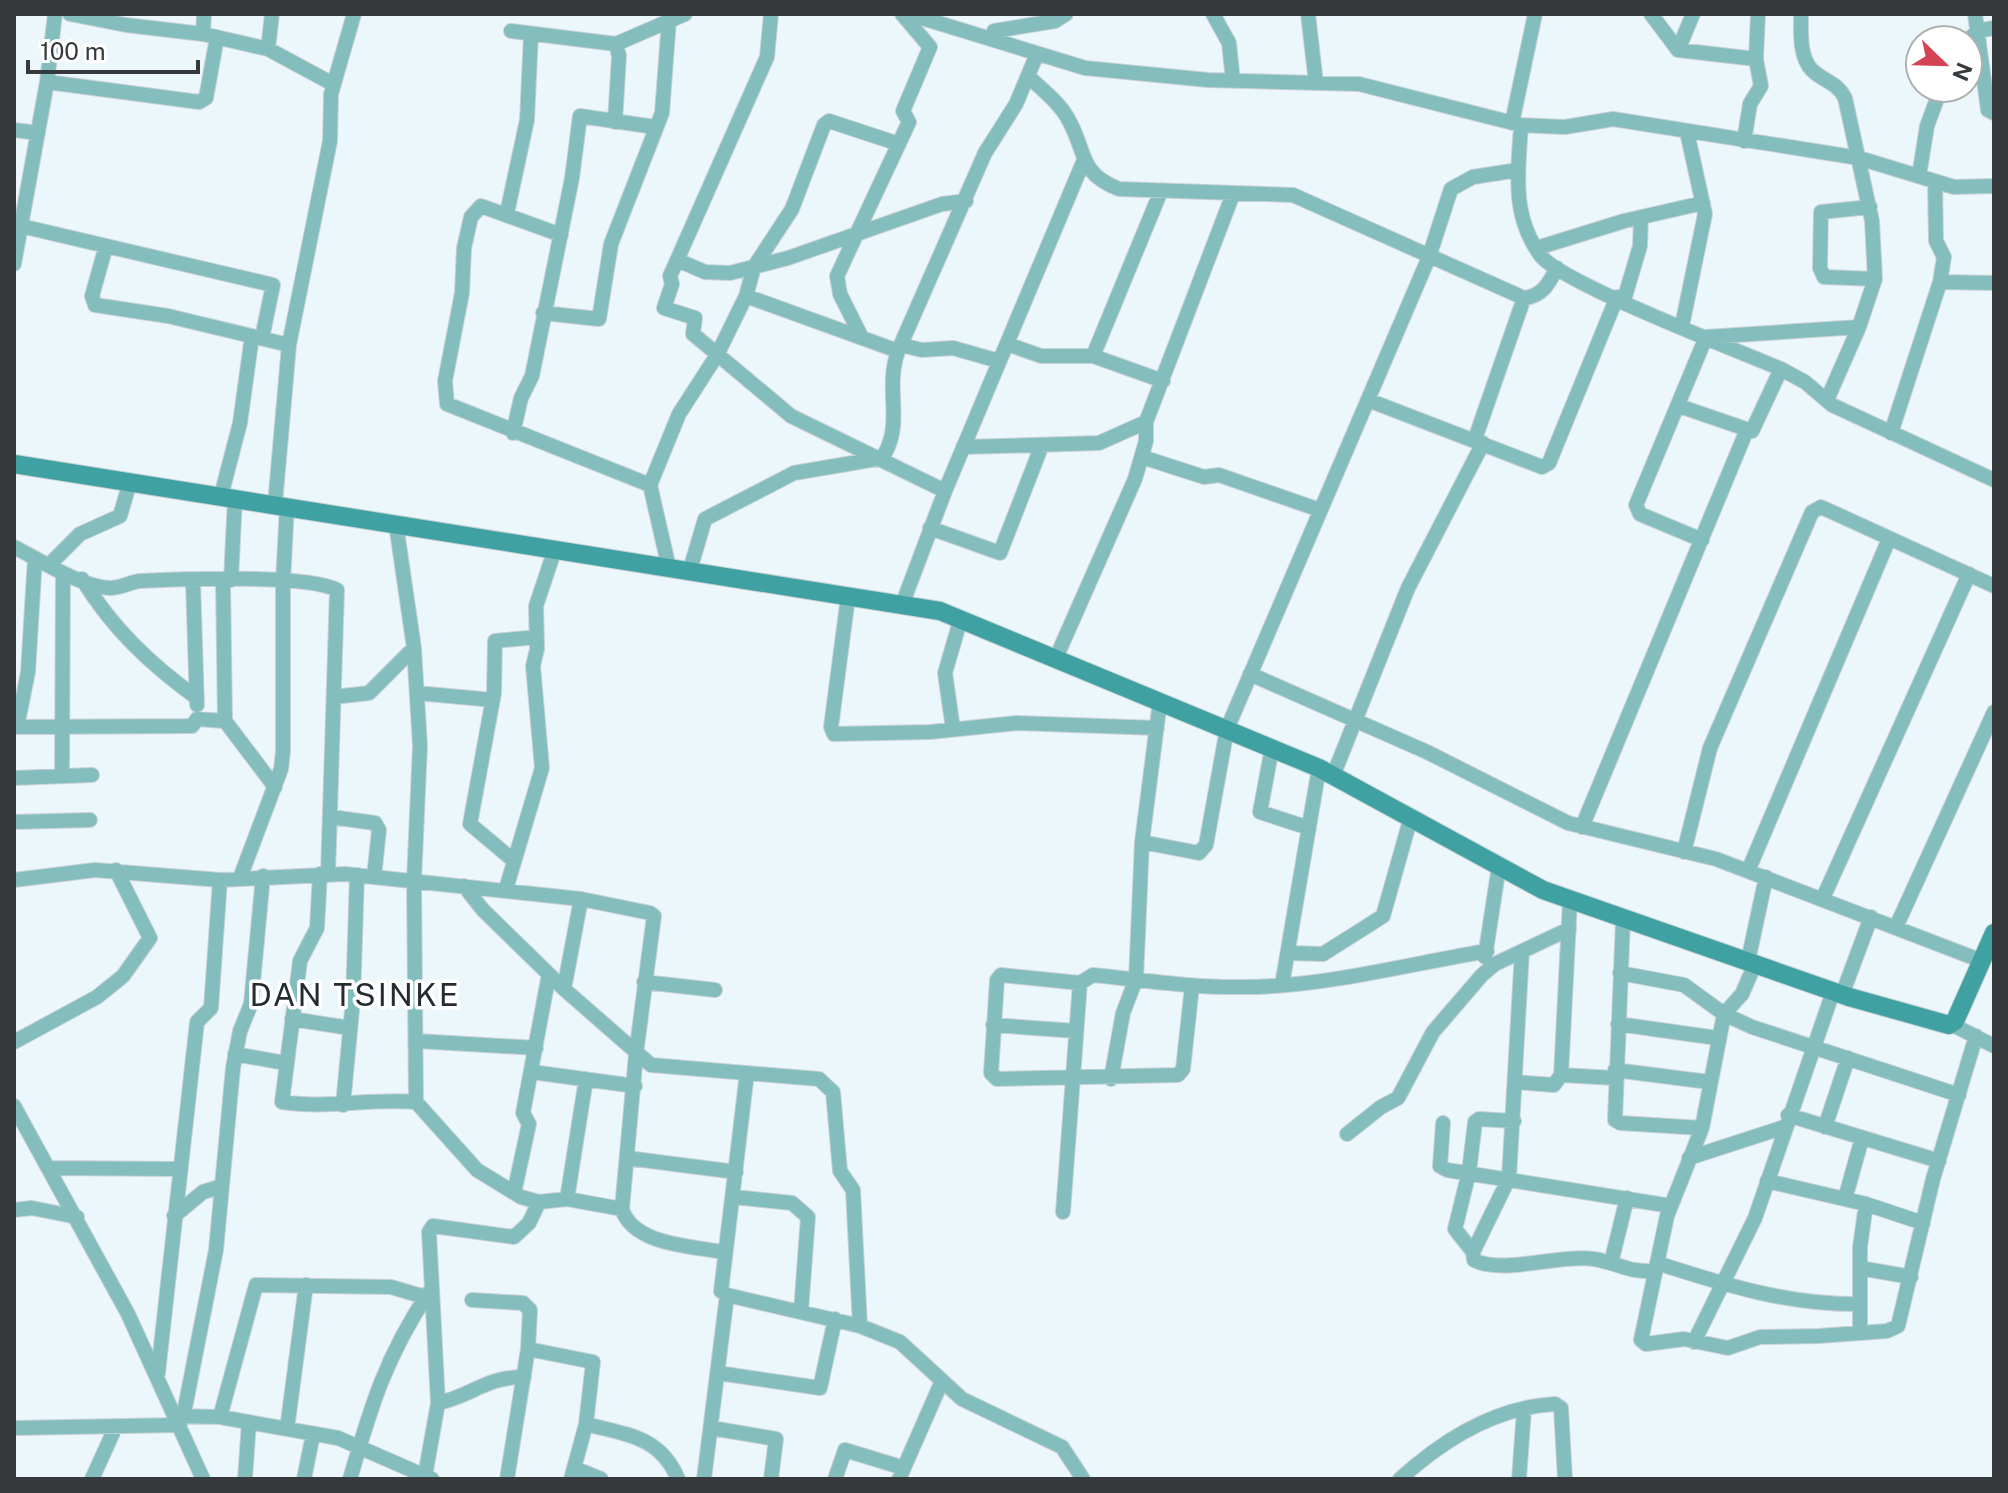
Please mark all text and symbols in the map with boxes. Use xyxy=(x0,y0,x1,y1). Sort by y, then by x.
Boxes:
scale bar xyxy=(28,24,198,74)
north arrow xyxy=(1904,24,1984,104)
text: 100 m xyxy=(40,37,106,65)
text: N xyxy=(1947,59,1978,85)
district label: DAN TSINKE xyxy=(249,976,461,1013)

